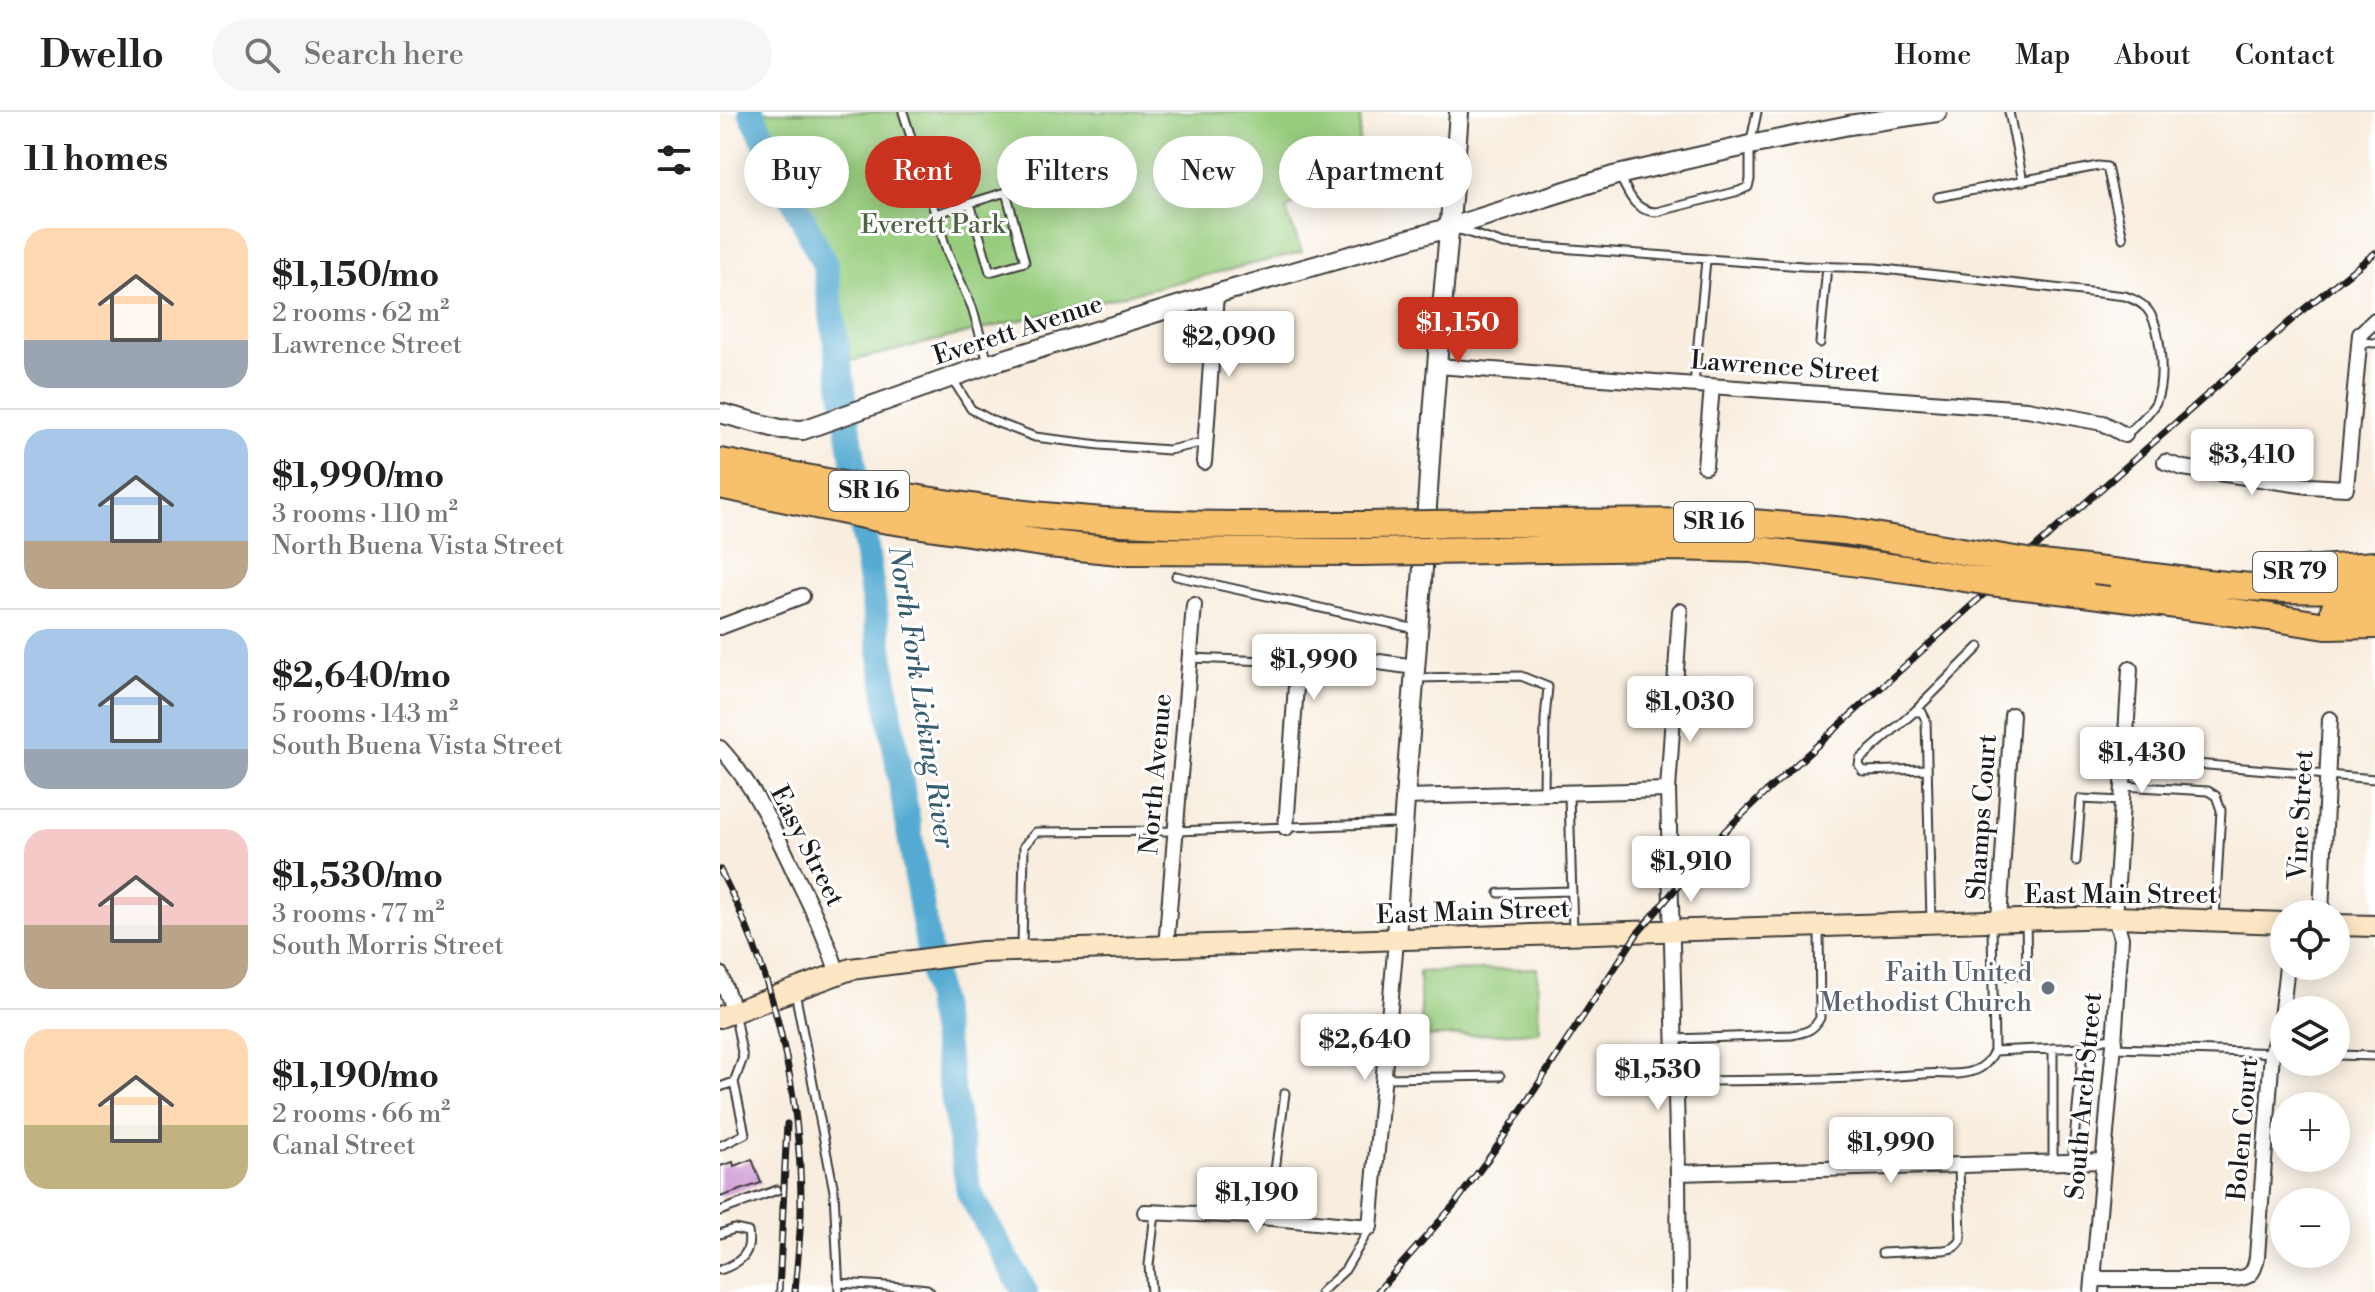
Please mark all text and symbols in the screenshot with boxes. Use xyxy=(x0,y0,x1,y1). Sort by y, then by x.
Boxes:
search box xyxy=(212,19,772,91)
text: Dwello xyxy=(40,32,164,79)
icon: search xyxy=(240,33,284,77)
text: Search here xyxy=(304,36,464,74)
text: Home xyxy=(1895,38,1971,73)
text: Map xyxy=(2015,38,2070,73)
text: About xyxy=(2114,38,2191,73)
text: Contact xyxy=(2235,38,2335,73)
chip: Buy xyxy=(744,136,849,208)
chip: Rent xyxy=(865,136,981,208)
chip: Filters xyxy=(997,136,1137,208)
chip: New xyxy=(1153,136,1263,208)
chip: Apartment xyxy=(1279,136,1472,208)
icon: filters xyxy=(652,138,696,182)
text: 11 homes xyxy=(24,139,168,181)
park label: Everett Park xyxy=(861,209,1007,241)
text: $1,150/mo xyxy=(272,255,439,297)
icon: home xyxy=(88,260,184,356)
street label: Everett Avenue xyxy=(929,288,1107,372)
text: 2 rooms · 62 m² xyxy=(272,297,449,329)
pin: $1,150 xyxy=(1393,297,1523,365)
text: $1,150 xyxy=(1416,307,1500,339)
pin: $2,090 xyxy=(1164,311,1294,379)
text: $2,090 xyxy=(1182,321,1276,353)
text: Lawrence Street xyxy=(272,329,462,361)
street label: Lawrence Street xyxy=(1689,344,1881,390)
pin: $3,410 xyxy=(2187,429,2317,497)
text: $3,410 xyxy=(2209,439,2295,471)
text: $1,990/mo xyxy=(272,456,444,498)
icon: home xyxy=(88,461,184,557)
road number: SR 16 xyxy=(829,471,909,511)
text: 3 rooms · 110 m² xyxy=(272,498,458,530)
road number: SR 16 xyxy=(1674,502,1754,542)
text: North Buena Vista Street xyxy=(272,530,564,562)
water label: North Fork Licking River xyxy=(880,542,962,852)
road number: SR 79 xyxy=(2253,552,2337,592)
pin: $1,990 xyxy=(1249,634,1379,702)
text: $1,990 xyxy=(1270,644,1358,676)
text: $2,640/mo xyxy=(272,656,451,698)
icon: home xyxy=(88,661,184,757)
pin: $1,030 xyxy=(1625,676,1755,744)
text: $1,030 xyxy=(1645,686,1735,718)
street label: North Avenue xyxy=(1133,692,1179,856)
text: 5 rooms · 143 m² xyxy=(272,698,458,730)
pin: $1,430 xyxy=(2077,727,2207,795)
text: South Buena Vista Street xyxy=(272,730,563,762)
street label: Shamps Court xyxy=(1960,733,2004,901)
text: $1,430 xyxy=(2098,737,2186,769)
street label: Vine Street xyxy=(2282,749,2320,882)
street label: Easy Street xyxy=(763,780,851,912)
pin: $1,910 xyxy=(1626,836,1756,904)
text: $1,910 xyxy=(1650,846,1732,878)
text: $1,530/mo xyxy=(272,856,443,898)
icon: home xyxy=(88,861,184,957)
street label: East Main Street xyxy=(2024,879,2218,911)
street label: East Main Street xyxy=(1376,893,1570,931)
text: 3 rooms · 77 m² xyxy=(272,898,444,930)
map controls xyxy=(2270,900,2350,1268)
button: locate xyxy=(2270,900,2350,980)
text: South Morris Street xyxy=(272,930,504,962)
place label: Faith United Methodist Church xyxy=(1819,957,2032,1019)
marker: Faith United Methodist Church xyxy=(2039,979,2057,997)
street label: South Arch Street xyxy=(2059,991,2109,1201)
button: layers xyxy=(2270,996,2350,1076)
pin: $2,640 xyxy=(1300,1014,1430,1082)
text: $2,640 xyxy=(1319,1024,1411,1056)
pin: $1,530 xyxy=(1593,1044,1723,1112)
text: $1,530 xyxy=(1615,1054,1701,1086)
text: $1,190/mo xyxy=(272,1056,439,1098)
street label: Bolen Court xyxy=(2221,1056,2265,1203)
icon: home xyxy=(88,1061,184,1157)
button: + xyxy=(2270,1092,2350,1172)
text: 2 rooms · 66 m² xyxy=(272,1098,450,1130)
pin: $1,990 xyxy=(1826,1117,1956,1185)
text: $1,990 xyxy=(1847,1127,1935,1159)
text: Canal Street xyxy=(272,1130,415,1162)
pin: $1,190 xyxy=(1192,1167,1322,1235)
text: $1,190 xyxy=(1215,1177,1299,1209)
button: − xyxy=(2270,1188,2350,1268)

